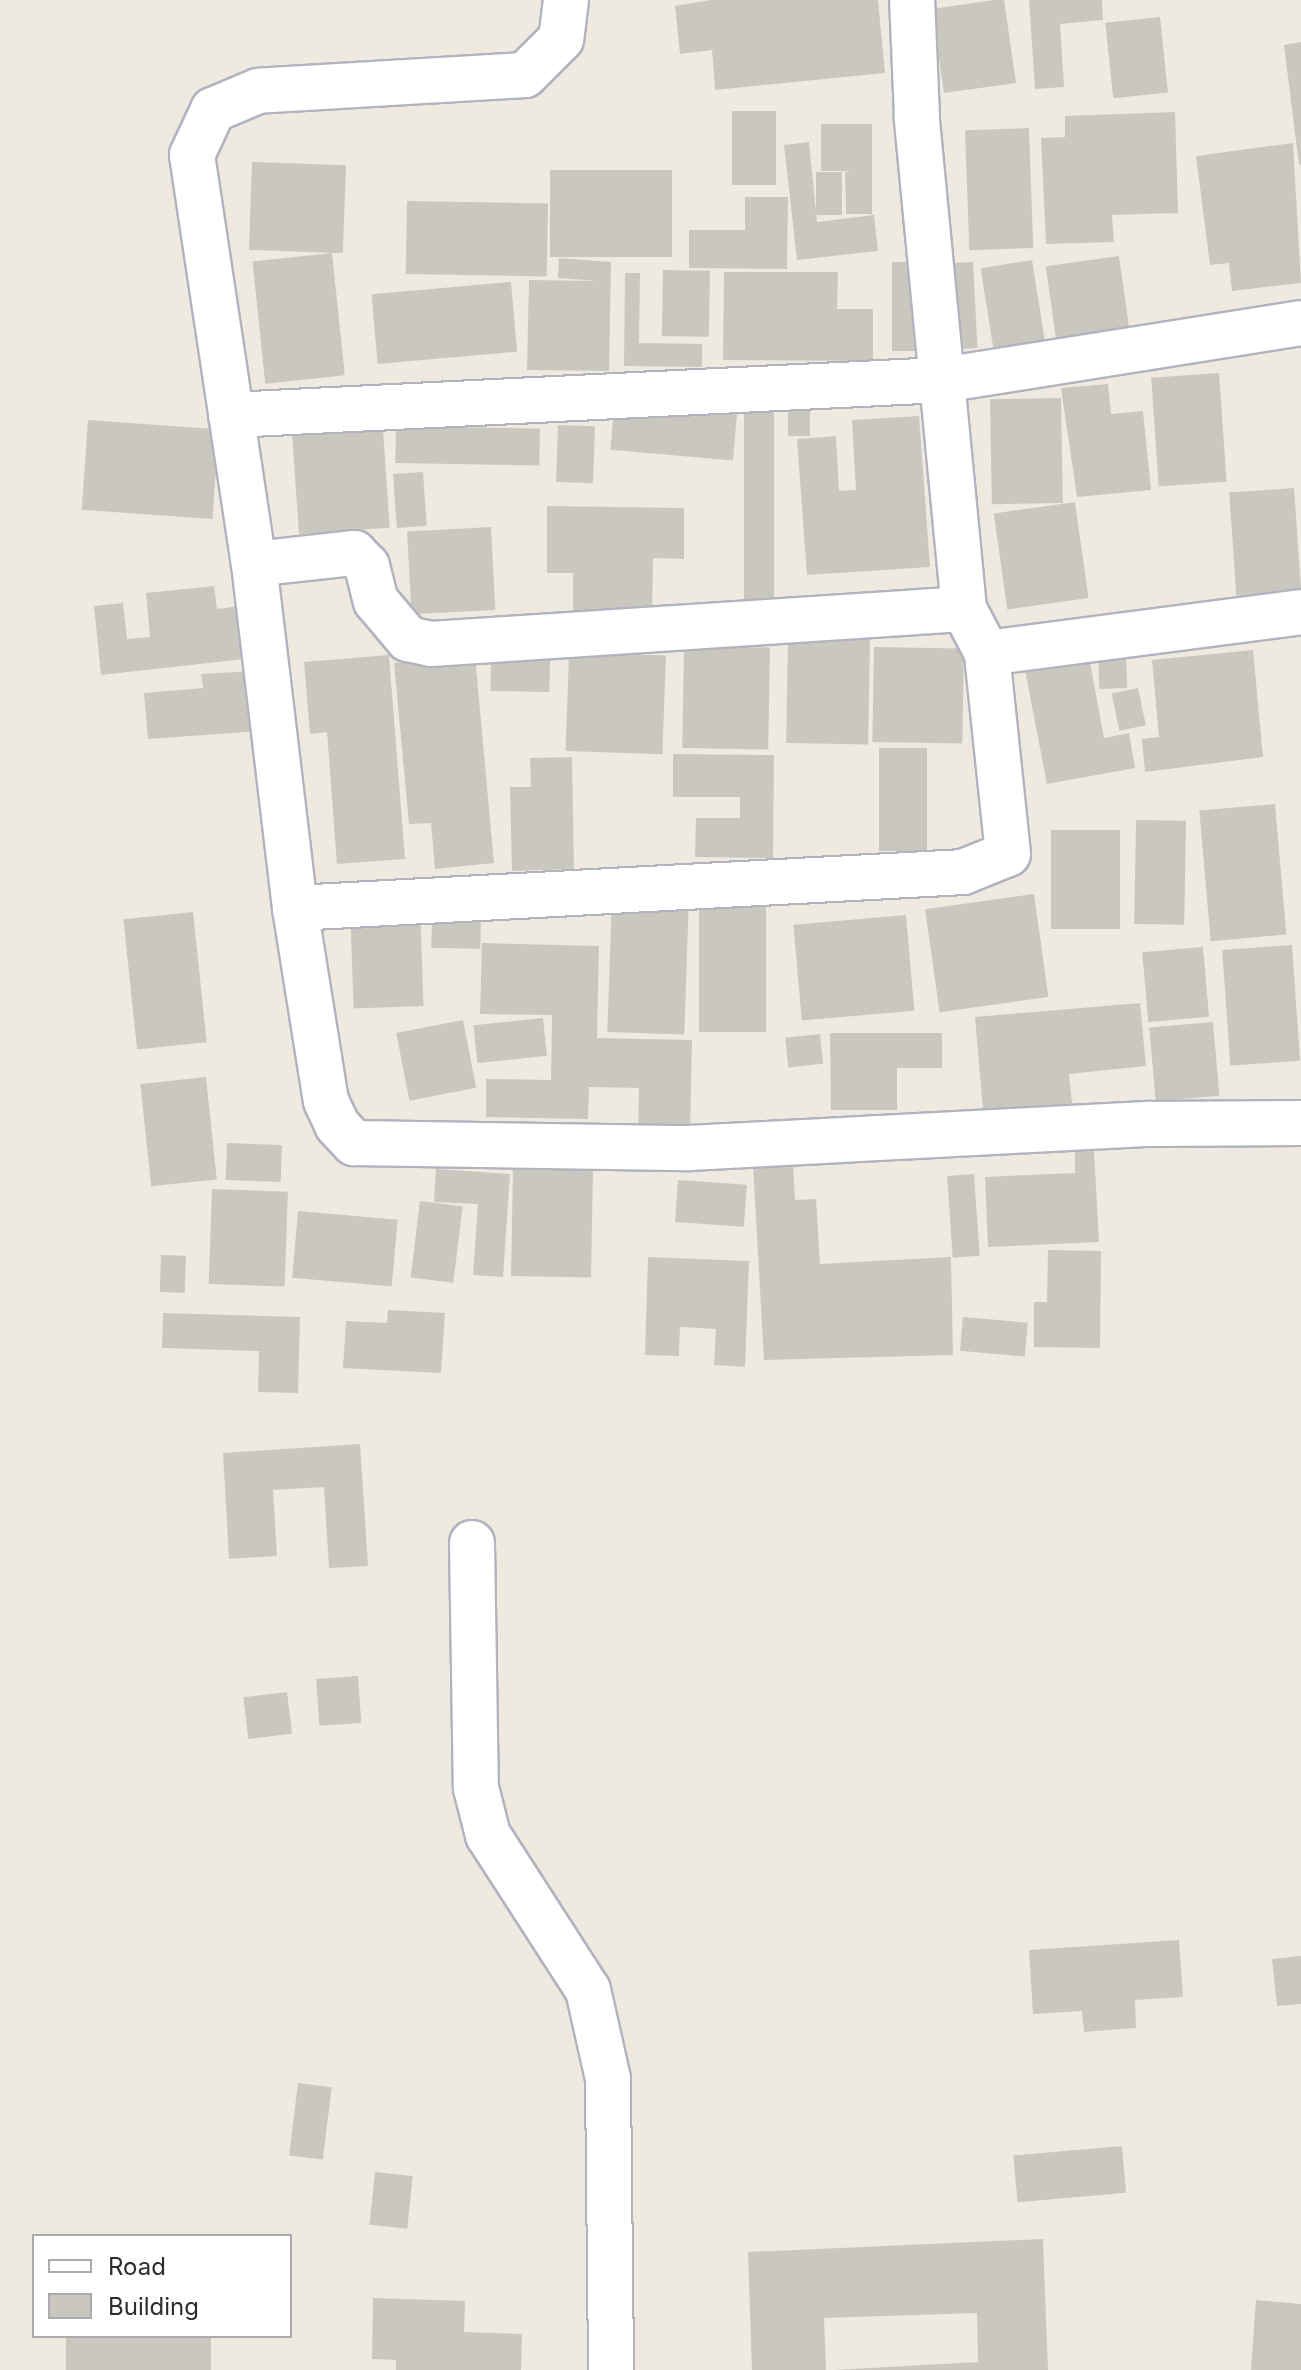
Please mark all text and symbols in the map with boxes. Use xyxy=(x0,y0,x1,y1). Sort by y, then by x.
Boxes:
legend xyxy=(32,2234,292,2338)
text: Road xyxy=(108,2252,166,2281)
text: Building xyxy=(108,2292,199,2321)

